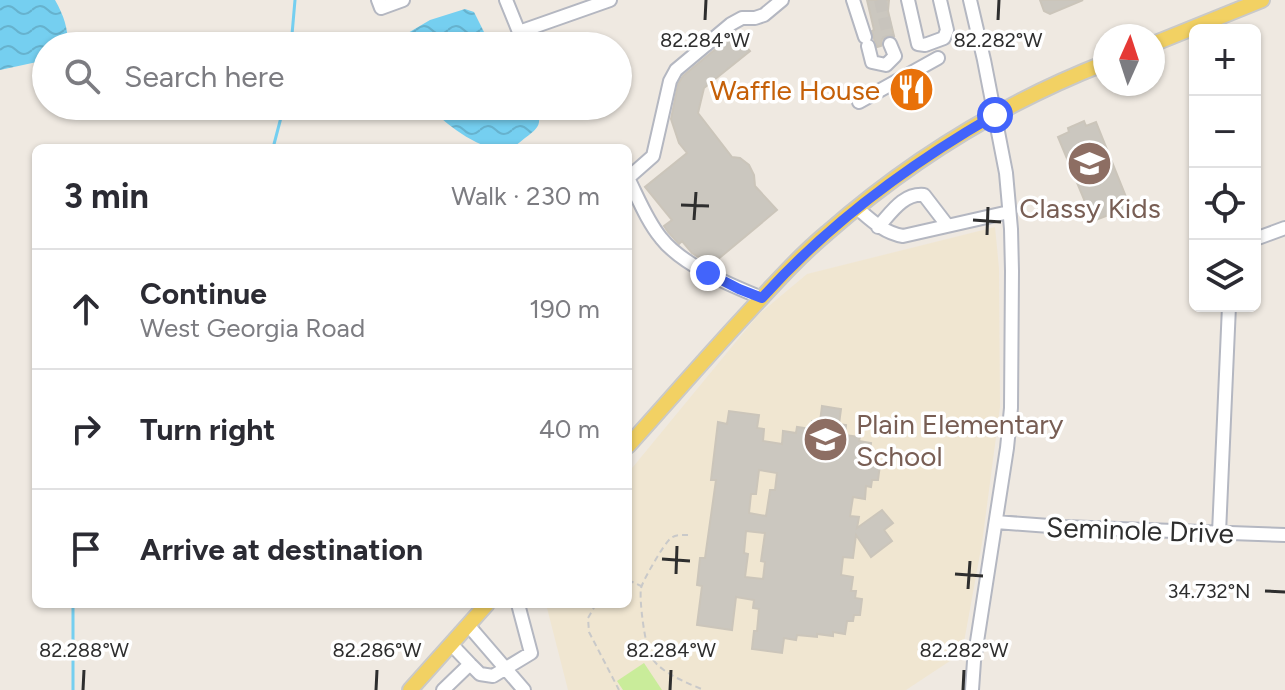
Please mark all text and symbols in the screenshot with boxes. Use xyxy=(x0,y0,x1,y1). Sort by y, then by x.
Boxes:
north arrow xyxy=(1093,24,1165,96)
map controls xyxy=(1189,24,1261,312)
button: + xyxy=(1189,24,1261,96)
text: 82.284°W xyxy=(660,28,750,52)
text: 82.282°W xyxy=(954,28,1042,52)
search box xyxy=(32,32,632,120)
icon: search xyxy=(60,54,104,98)
text: Search here xyxy=(124,58,284,95)
restaurant icon: Waffle House xyxy=(887,66,935,114)
place label: Waffle House xyxy=(710,73,880,107)
button: − xyxy=(1189,96,1261,168)
route start xyxy=(977,97,1013,133)
school or university icon: Classy Kids xyxy=(1066,139,1114,187)
button: locate xyxy=(1189,168,1261,240)
text: 3 min xyxy=(64,176,149,217)
text: Walk · 230 m xyxy=(451,180,600,212)
place label: Classy Kids xyxy=(1019,191,1161,225)
button: layers xyxy=(1189,240,1261,312)
route end xyxy=(690,255,726,291)
text: Continue xyxy=(140,275,267,312)
icon: ahead xyxy=(64,287,108,331)
text: 190 m xyxy=(529,293,600,325)
text: West Georgia Road xyxy=(140,312,365,344)
icon: right xyxy=(64,407,108,451)
place label: Plain Elementary School xyxy=(856,407,1064,473)
text: Turn right xyxy=(140,411,275,448)
text: 40 m xyxy=(539,413,600,445)
school or university icon: Plain Elementary School xyxy=(801,416,849,464)
street label: Seminole Drive xyxy=(1046,510,1234,550)
icon: arrive xyxy=(64,527,108,571)
text: Arrive at destination xyxy=(140,531,423,568)
text: 34.732°N xyxy=(1167,579,1251,603)
text: 82.288°W xyxy=(39,638,129,662)
text: 82.286°W xyxy=(333,638,421,662)
text: 82.284°W xyxy=(626,638,716,662)
text: 82.282°W xyxy=(920,638,1008,662)

